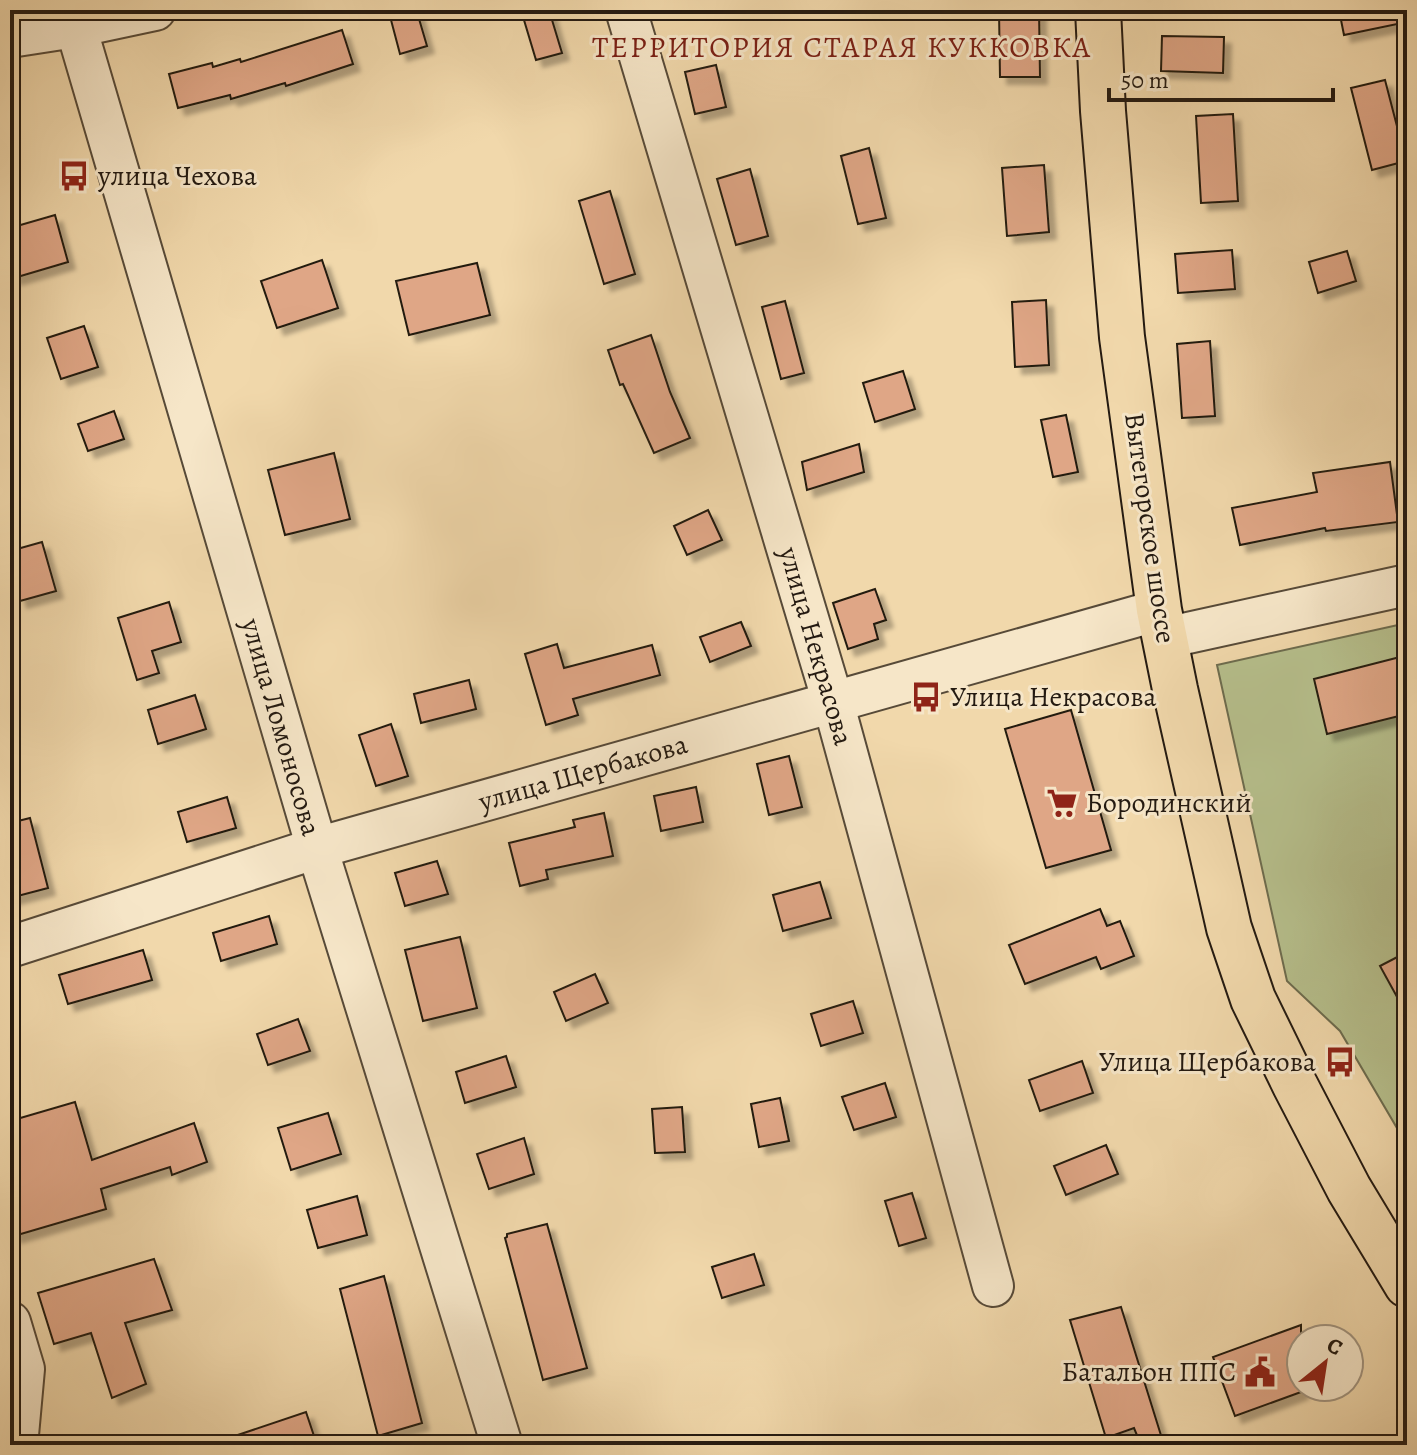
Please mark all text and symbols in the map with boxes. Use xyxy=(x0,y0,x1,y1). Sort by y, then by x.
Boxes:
district label: ТЕРРИТОРИЯ СТАРАЯ КУККОВКА xyxy=(592,27,1092,67)
scale bar xyxy=(1109,52,1333,102)
text: 50 m xyxy=(1121,64,1169,96)
place label: улица Чехова xyxy=(97,157,257,195)
bus stop icon: улица Чехова xyxy=(57,159,91,193)
street label: Вытегорское шоссе xyxy=(1115,410,1185,646)
street label: улица Некрасова xyxy=(769,541,862,750)
street label: улица Ломоносова xyxy=(232,613,330,840)
place label: Улица Некрасова xyxy=(950,678,1157,716)
bus stop icon: Улица Некрасова xyxy=(909,680,943,714)
street label: улица Щербакова xyxy=(473,725,692,821)
place label: Бородинский xyxy=(1086,784,1252,822)
supermarket icon: Бородинский xyxy=(1045,786,1079,820)
place label: Улица Щербакова xyxy=(1099,1043,1316,1081)
bus stop icon: Улица Щербакова xyxy=(1323,1045,1357,1079)
north arrow xyxy=(1285,1323,1365,1403)
text: С xyxy=(1321,1330,1348,1363)
place label: Батальон ППС xyxy=(1062,1353,1236,1391)
public building icon: Батальон ППС xyxy=(1243,1355,1277,1389)

